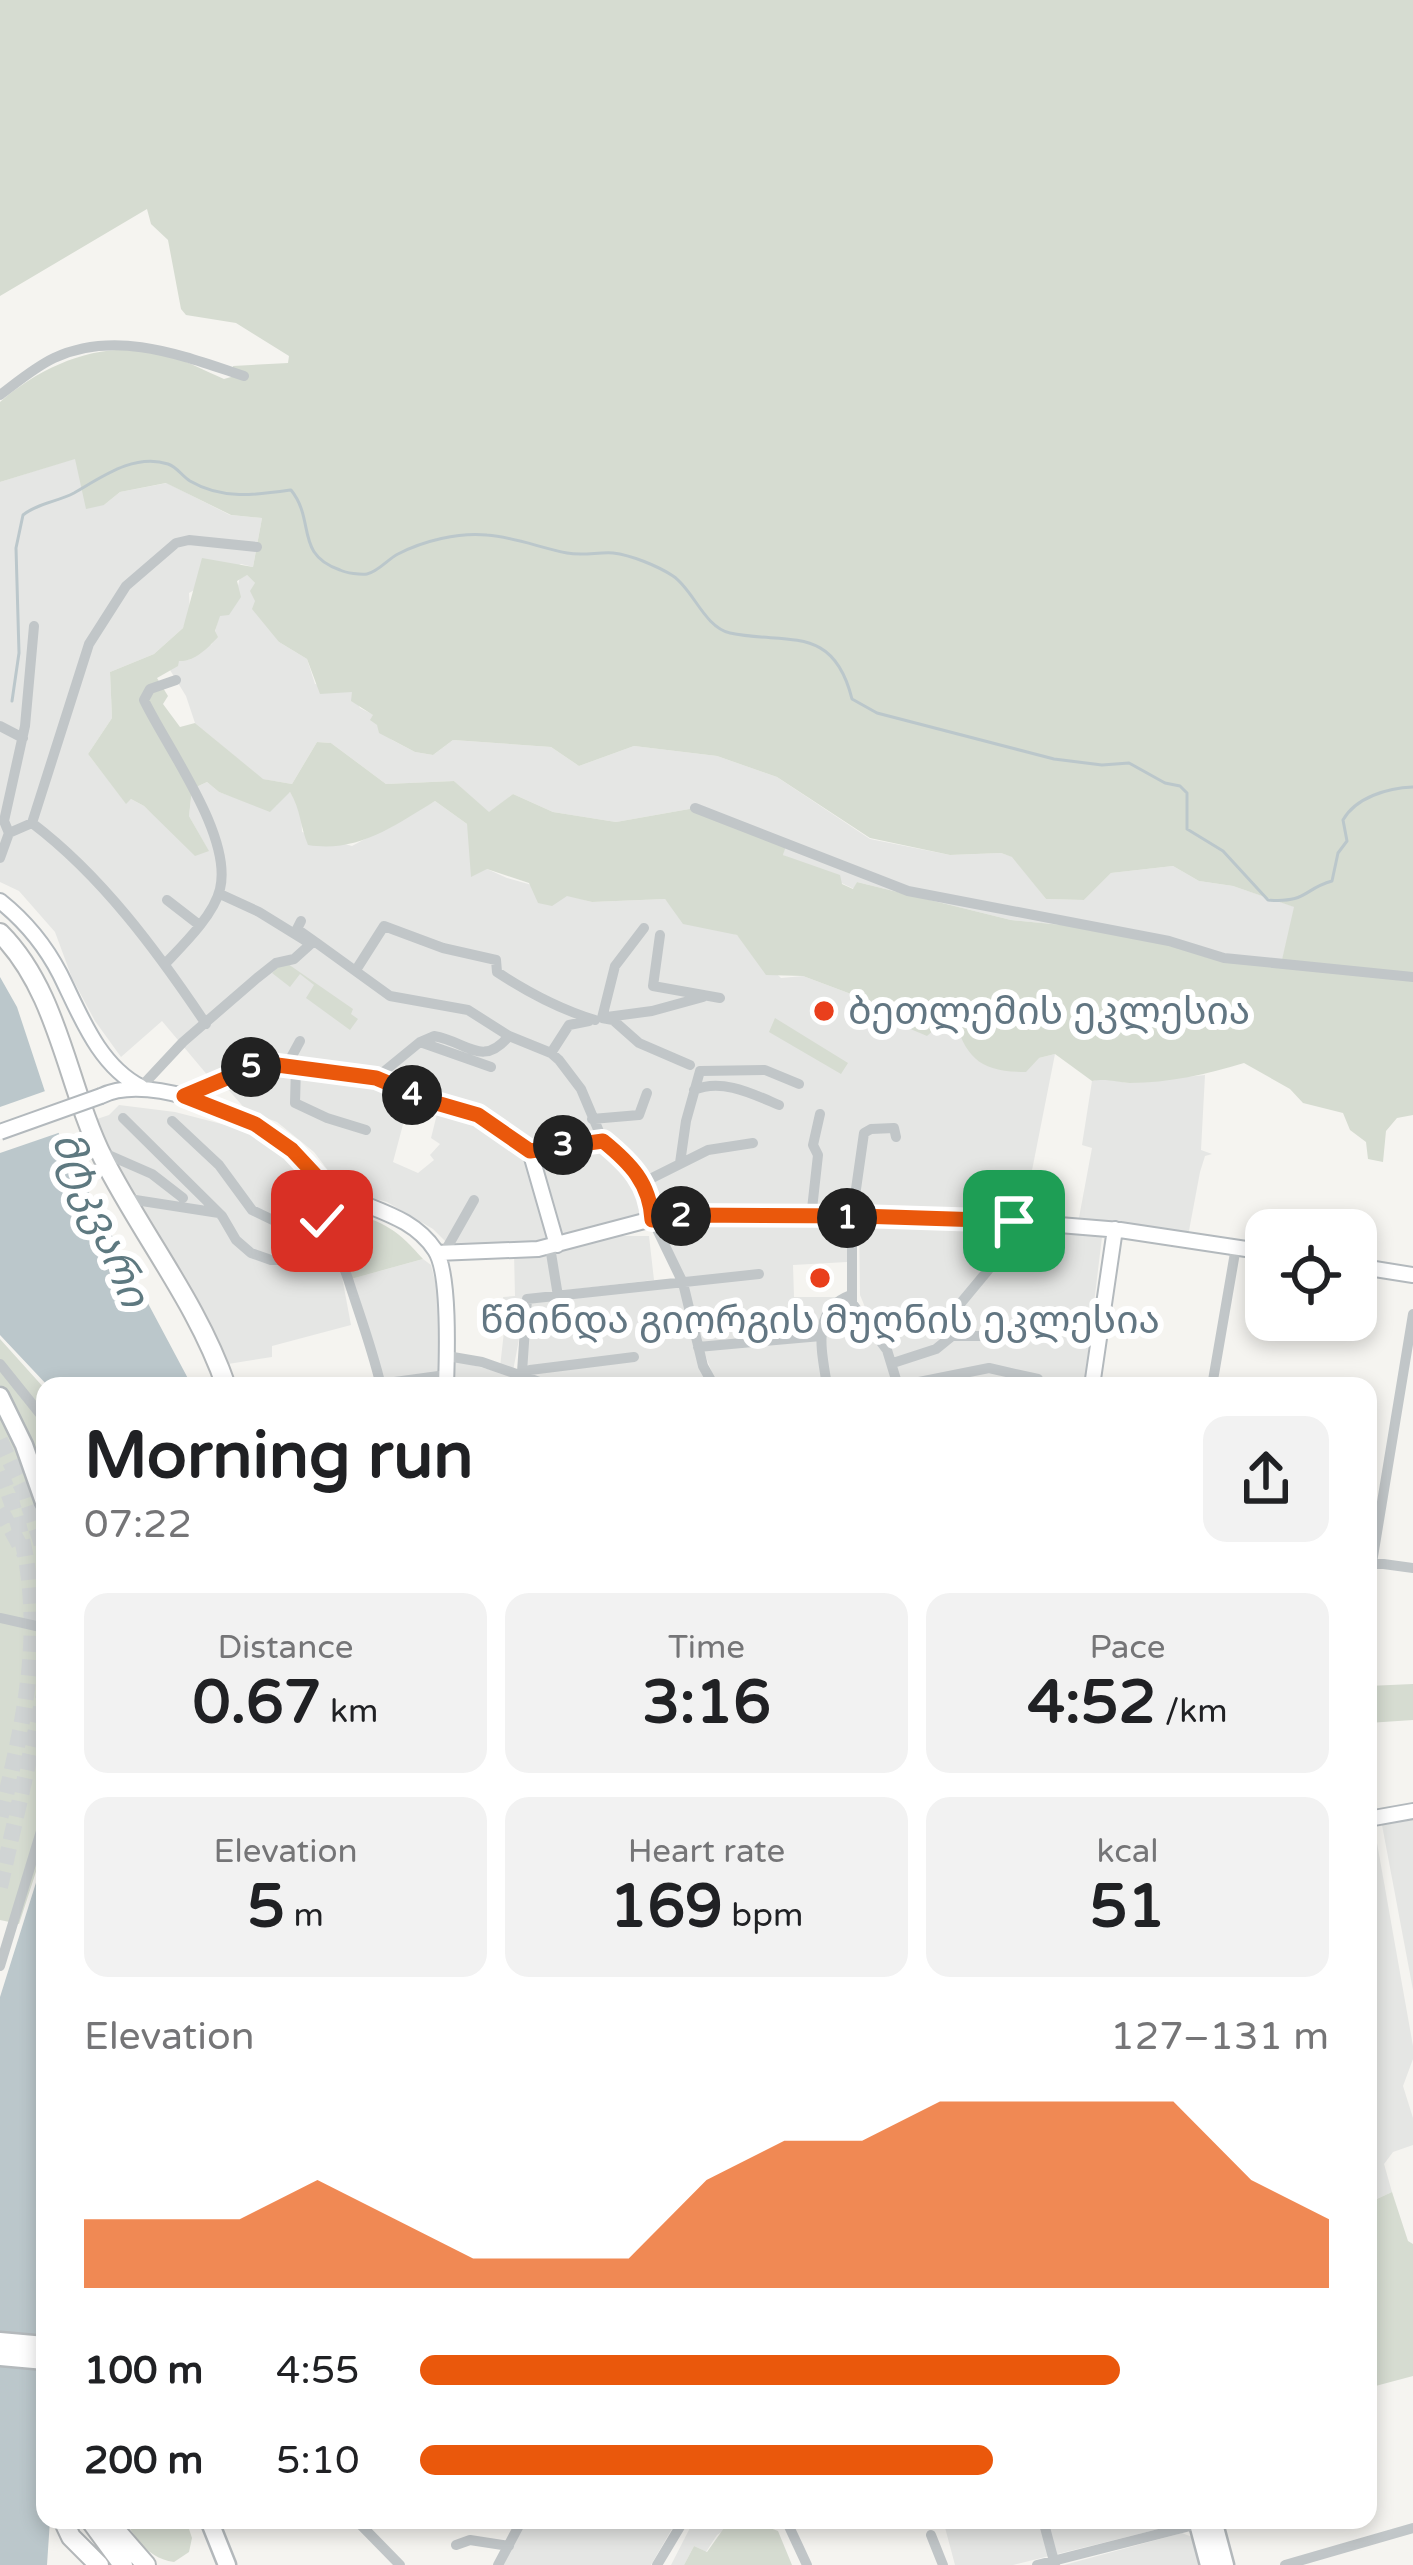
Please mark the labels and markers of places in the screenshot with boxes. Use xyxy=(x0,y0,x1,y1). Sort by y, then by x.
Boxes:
place label: ბეთლემის ეკლესია xyxy=(848,988,1250,1035)
marker: ბეთლემის ეკლესია xyxy=(811,998,837,1024)
pin: 5 xyxy=(221,1037,281,1097)
pin: 4 xyxy=(382,1065,442,1125)
pin: 3 xyxy=(533,1115,593,1175)
pin xyxy=(271,1170,373,1272)
pin xyxy=(963,1170,1065,1272)
pin: 2 xyxy=(651,1186,711,1246)
pin: 1 xyxy=(817,1188,877,1248)
marker: წმინდა გიორგის მუღნის ეკლესია xyxy=(807,1265,833,1291)
place label: წმინდა გიორგის მუღნის ეკლესია xyxy=(480,1297,1160,1344)

